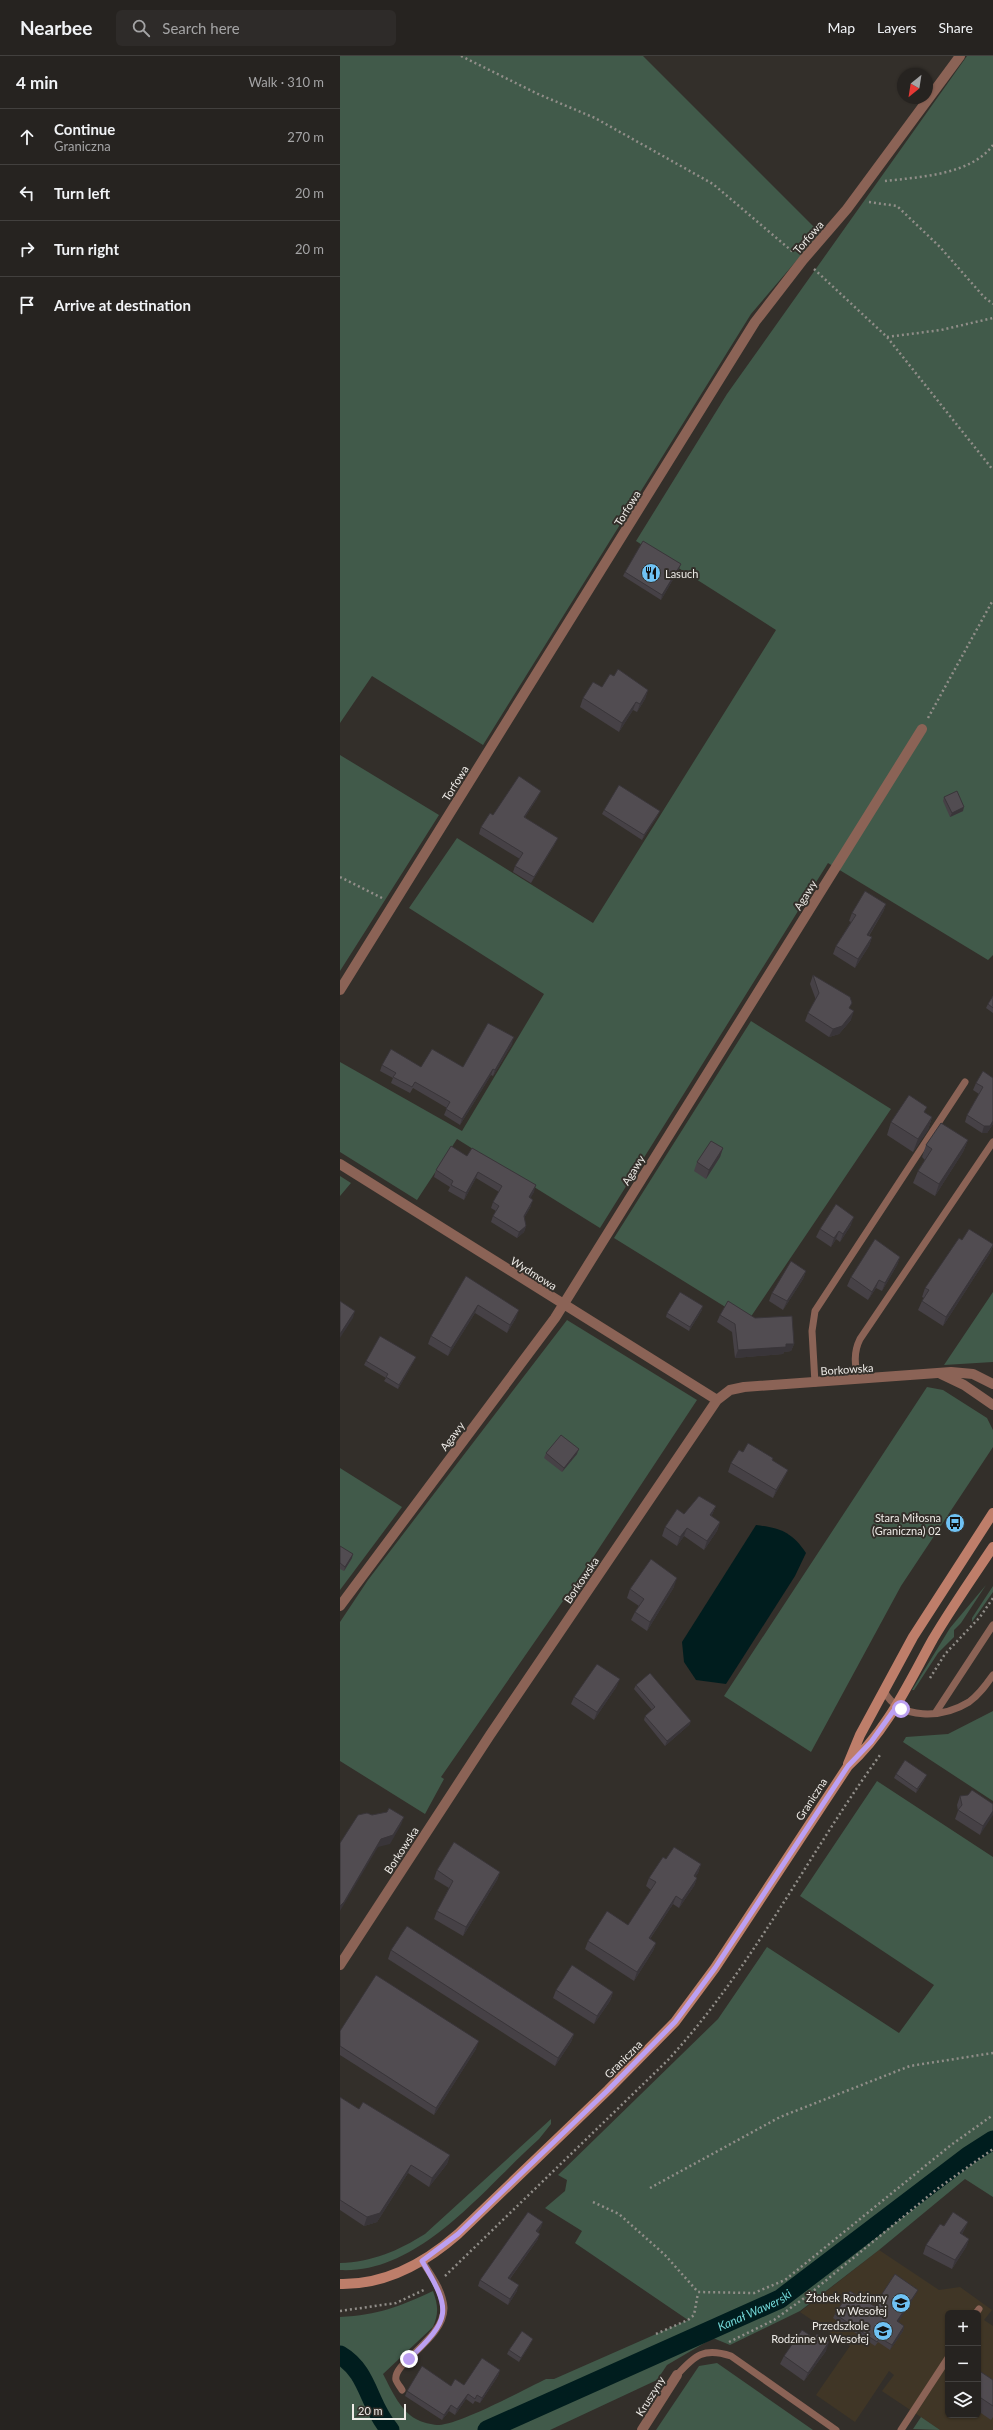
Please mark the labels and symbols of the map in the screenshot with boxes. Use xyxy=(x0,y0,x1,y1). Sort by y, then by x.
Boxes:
north arrow xyxy=(897,68,933,104)
street label: Torfowa xyxy=(790,218,826,256)
street label: Torfowa xyxy=(611,488,643,528)
restaurant icon: Lasuch xyxy=(640,562,662,584)
place label: Lasuch xyxy=(665,567,698,580)
street label: Torfowa xyxy=(439,763,471,803)
street label: Agawy xyxy=(791,877,819,912)
street label: Agawy xyxy=(619,1152,647,1187)
street label: Wydmowa xyxy=(508,1254,560,1292)
street label: Borkowska xyxy=(820,1361,874,1377)
street label: Agawy xyxy=(437,1419,467,1453)
place label: Stara Miłosna (Graniczna) 02 xyxy=(872,1511,941,1537)
bus stop icon: Stara Miłosna (Graniczna) 02 xyxy=(944,1512,966,1534)
street label: Borkowska xyxy=(561,1554,601,1606)
route start xyxy=(892,1700,910,1718)
street label: Graniczna xyxy=(792,1775,830,1823)
street label: Borkowska xyxy=(381,1824,421,1876)
street label: Graniczna xyxy=(601,2037,645,2081)
water label: Kanał Wawerski xyxy=(715,2286,794,2334)
place label: Żłobek Rodzinny w Wesołej xyxy=(806,2291,887,2317)
school or university icon: Żłobek Rodzinny w Wesołej xyxy=(890,2292,912,2314)
place label: Przedszkole Rodzinne w Wesołej xyxy=(771,2319,869,2345)
school or university icon: Przedszkole Rodzinne w Wesołej xyxy=(872,2320,894,2342)
route end xyxy=(400,2350,418,2368)
street label: Kruszyny xyxy=(633,2373,667,2418)
scale bar xyxy=(352,2402,406,2421)

